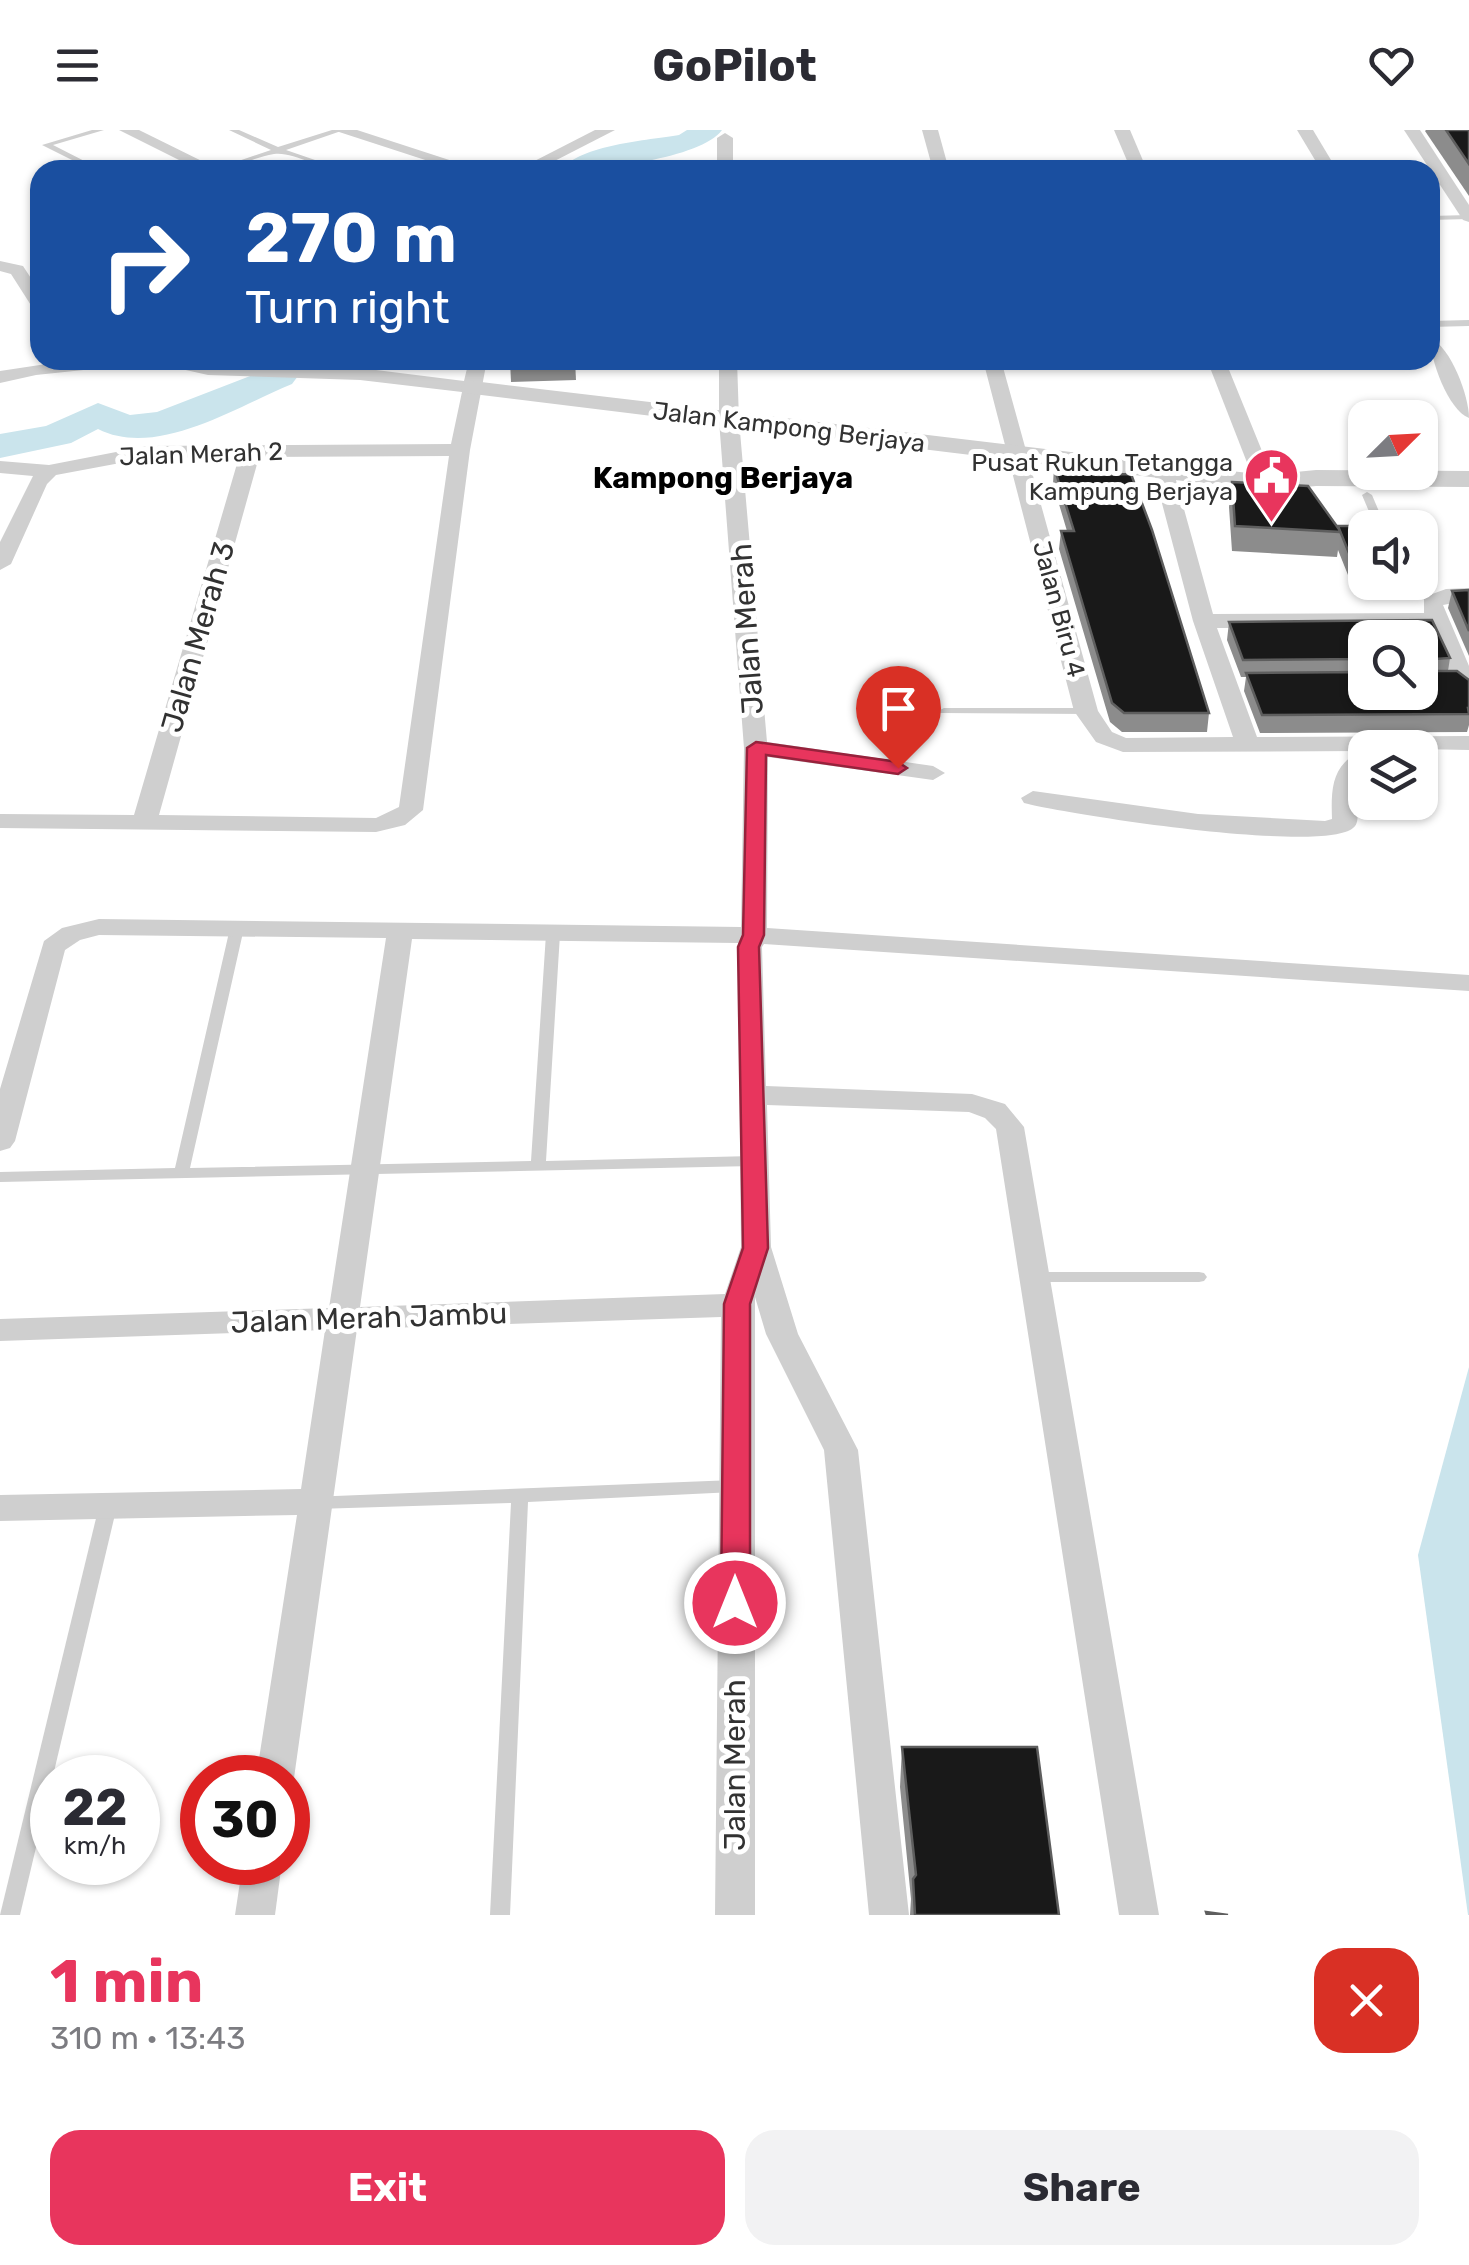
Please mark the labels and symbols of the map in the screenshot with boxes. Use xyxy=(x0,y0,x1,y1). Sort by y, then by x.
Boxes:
street label: Jalan Kampong Berjaya xyxy=(651,396,927,458)
north arrow xyxy=(1348,400,1438,490)
street label: Jalan Merah 2 xyxy=(119,437,283,471)
public building icon: Pusat Rukun Tetangga Kampung Berjaya xyxy=(1242,446,1302,525)
place label: Pusat Rukun Tetangga Kampung Berjaya xyxy=(971,448,1233,506)
district label: Kampong Berjaya xyxy=(593,460,853,496)
street label: Jalan Merah 3 xyxy=(154,537,242,737)
street label: Jalan Biru 4 xyxy=(1027,538,1091,680)
street label: Jalan Merah xyxy=(723,542,771,716)
pin xyxy=(856,666,941,769)
street label: Jalan Merah Jambu xyxy=(230,1295,508,1341)
position arrow xyxy=(683,1551,787,1655)
street label: Jalan Merah xyxy=(717,1679,753,1851)
speed limit sign: 30 xyxy=(180,1755,310,1885)

